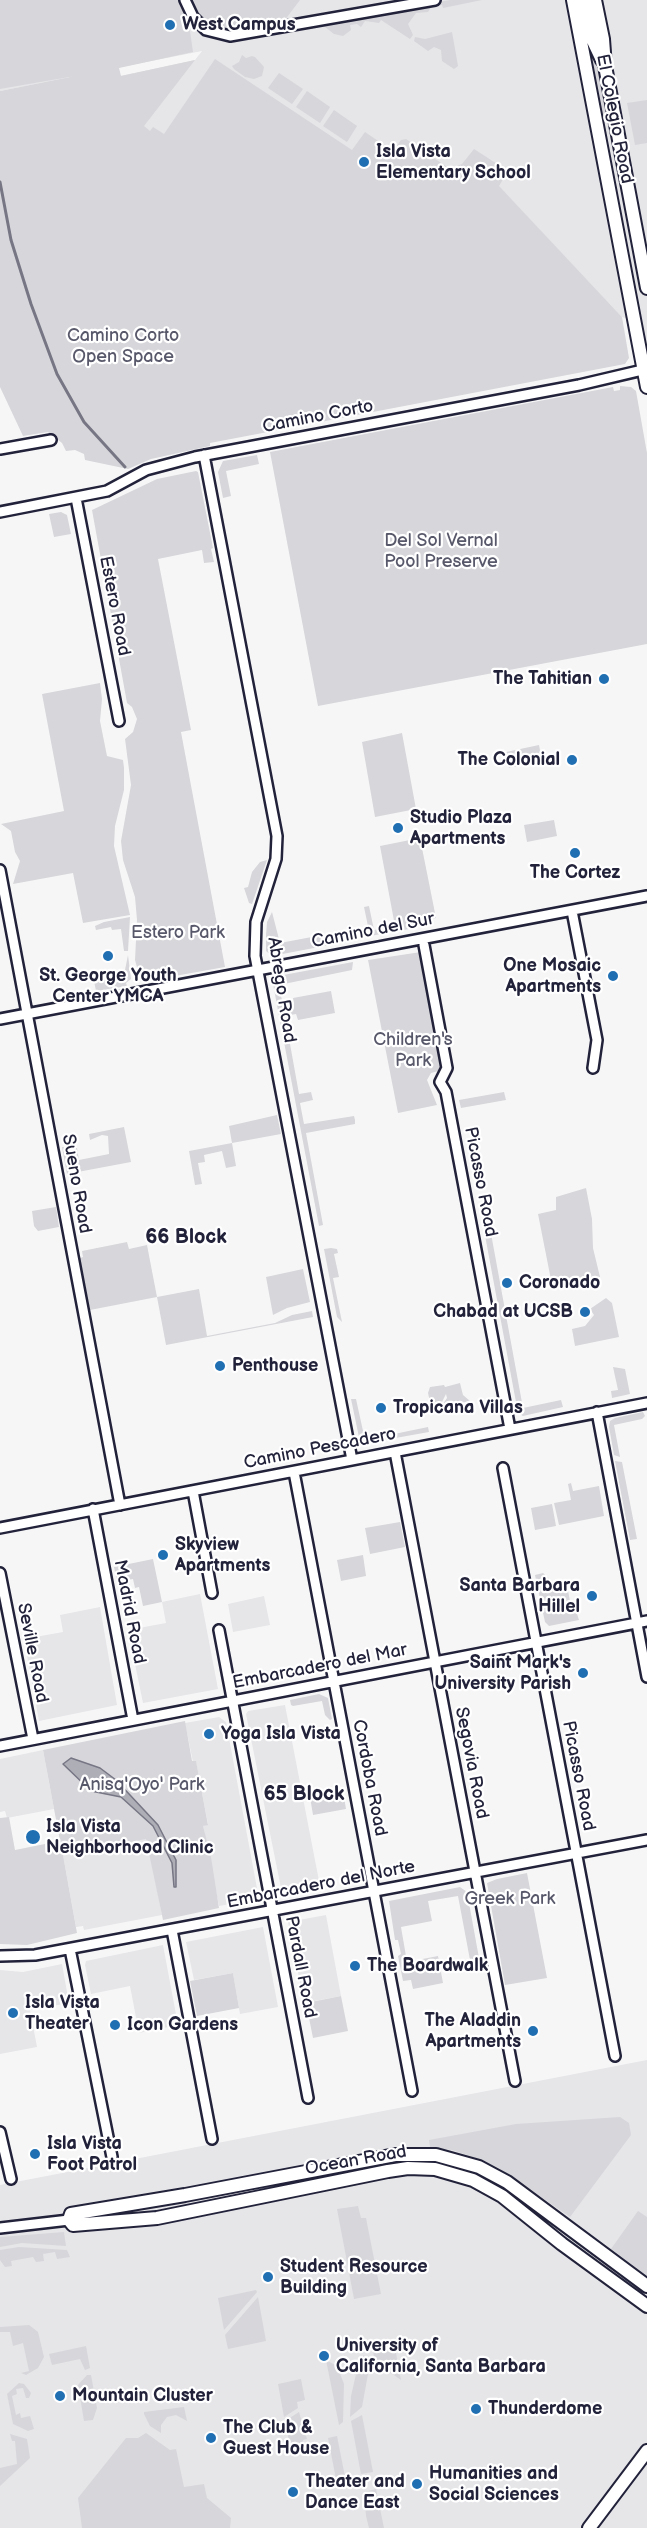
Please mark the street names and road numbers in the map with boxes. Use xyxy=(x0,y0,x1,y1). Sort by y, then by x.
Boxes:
street label: El Colegio Road xyxy=(591,52,637,186)
street label: Camino Corto xyxy=(261,396,375,438)
street label: Estero Road xyxy=(94,554,134,658)
street label: Camino del Sur xyxy=(310,909,436,953)
street label: Abrego Road xyxy=(262,935,300,1045)
street label: Picasso Road xyxy=(459,1125,501,1239)
street label: Sueno Road xyxy=(57,1133,95,1235)
street label: Camino Pescadero xyxy=(242,1424,398,1474)
street label: Madrid Road xyxy=(108,1558,150,1666)
street label: Seville Road xyxy=(12,1601,52,1705)
street label: Embarcadero del Mar xyxy=(231,1639,409,1695)
street label: Segovia Road xyxy=(450,1705,492,1821)
street label: Cordoba Road xyxy=(347,1718,391,1838)
street label: Picasso Road xyxy=(557,1719,599,1833)
street label: Embarcadero del Norte xyxy=(225,1856,417,1914)
street label: Pardall Road xyxy=(279,1914,321,2020)
street label: Ocean Road xyxy=(304,2141,408,2181)

